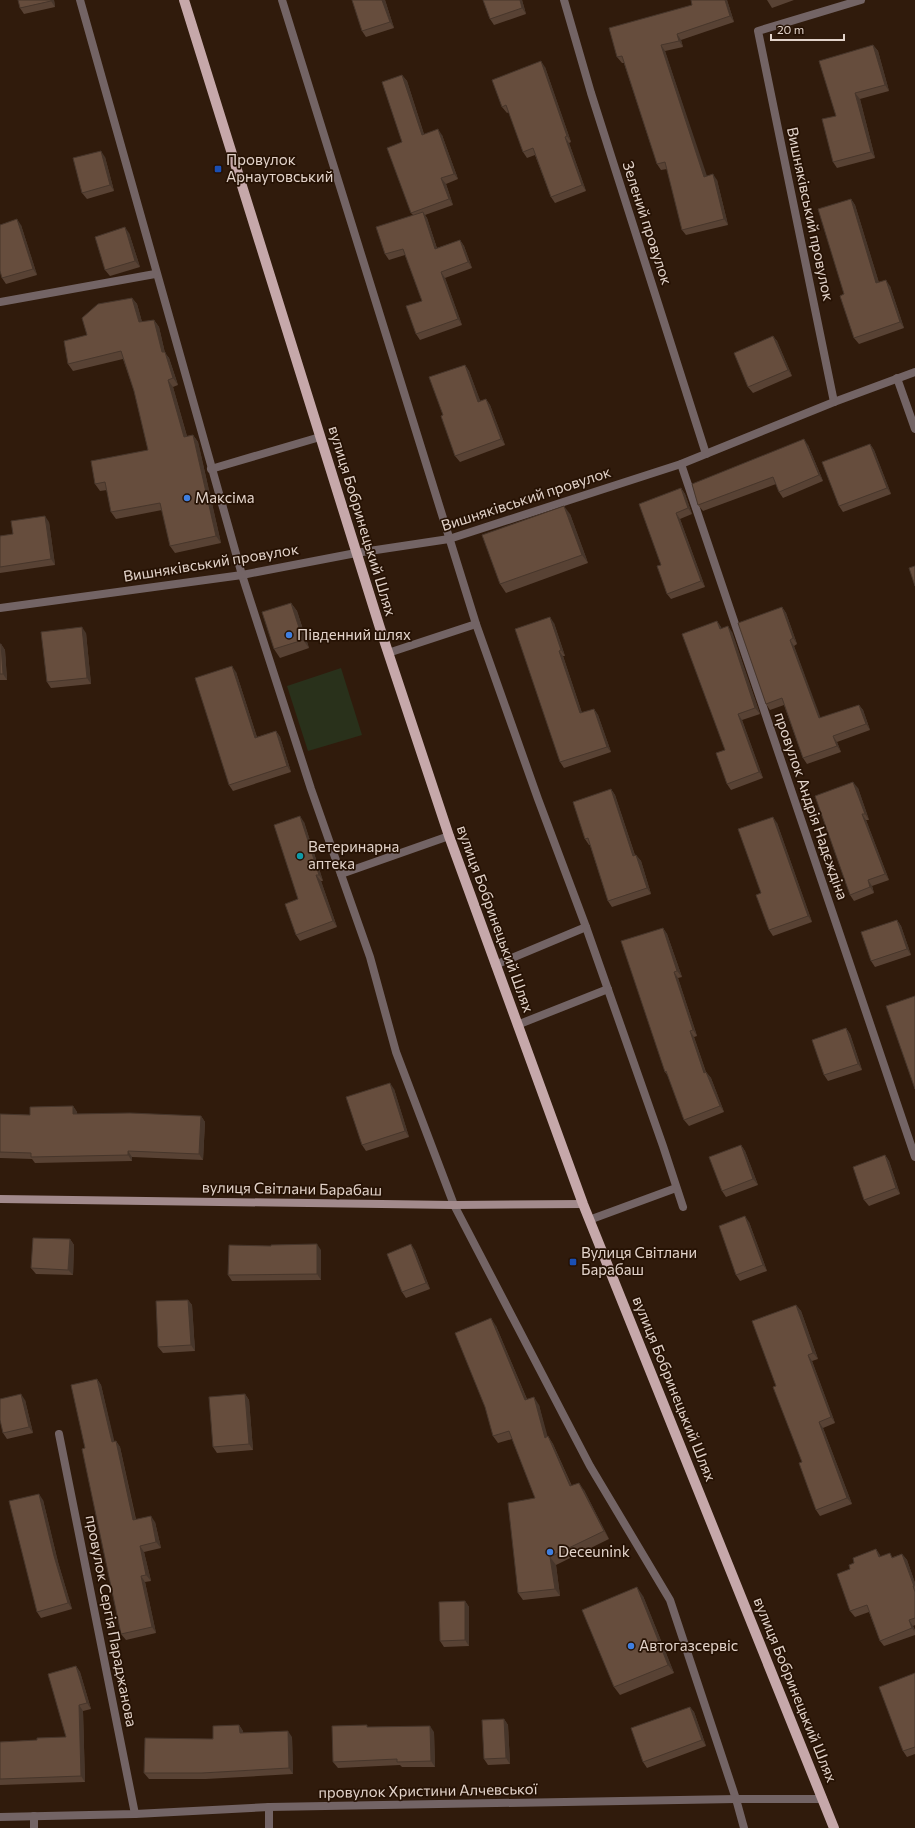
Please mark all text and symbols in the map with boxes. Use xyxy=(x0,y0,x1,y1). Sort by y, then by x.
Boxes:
scale bar xyxy=(771,16,844,42)
text: 20 m xyxy=(777,22,804,36)
street label: Вишняківський провулок xyxy=(784,125,838,302)
place label: Провулок Арнаутовський xyxy=(226,150,333,185)
street label: Зелений провулок xyxy=(619,159,676,287)
marker: Провулок Арнаутовський xyxy=(213,164,223,174)
street label: вулиця Бобринецький Шлях xyxy=(325,423,401,618)
street label: Вишняківський провулок xyxy=(439,462,613,534)
place label: Максіма xyxy=(195,488,254,506)
marker: Максіма xyxy=(182,493,192,503)
street label: Вишняківський провулок xyxy=(122,539,300,585)
place label: Південний шлях xyxy=(297,625,411,643)
marker: Південний шлях xyxy=(284,630,294,640)
street label: провулок Андрія Надєждіна xyxy=(771,710,853,902)
street label: вулиця Бобринецький Шлях xyxy=(454,823,538,1015)
place label: Ветеринарна аптека xyxy=(308,837,399,872)
marker: Ветеринарна аптека xyxy=(295,851,305,861)
street label: вулиця Світлани Барабаш xyxy=(202,1177,382,1199)
place label: Вулиця Світлани Барабаш xyxy=(581,1243,697,1278)
marker: Вулиця Світлани Барабаш xyxy=(568,1257,578,1267)
street label: вулиця Бобринецький Шлях xyxy=(630,1293,720,1484)
street label: провулок Сергія Параджанова xyxy=(83,1513,141,1728)
place label: Deceunink xyxy=(558,1542,630,1560)
marker: Deceunink xyxy=(545,1547,555,1557)
street label: вулиця Бобринецький Шлях xyxy=(751,1594,841,1785)
place label: Автогазсервіс xyxy=(639,1636,738,1654)
marker: Автогазсервіс xyxy=(626,1641,636,1651)
street label: провулок Христини Алчевської xyxy=(318,1779,539,1801)

